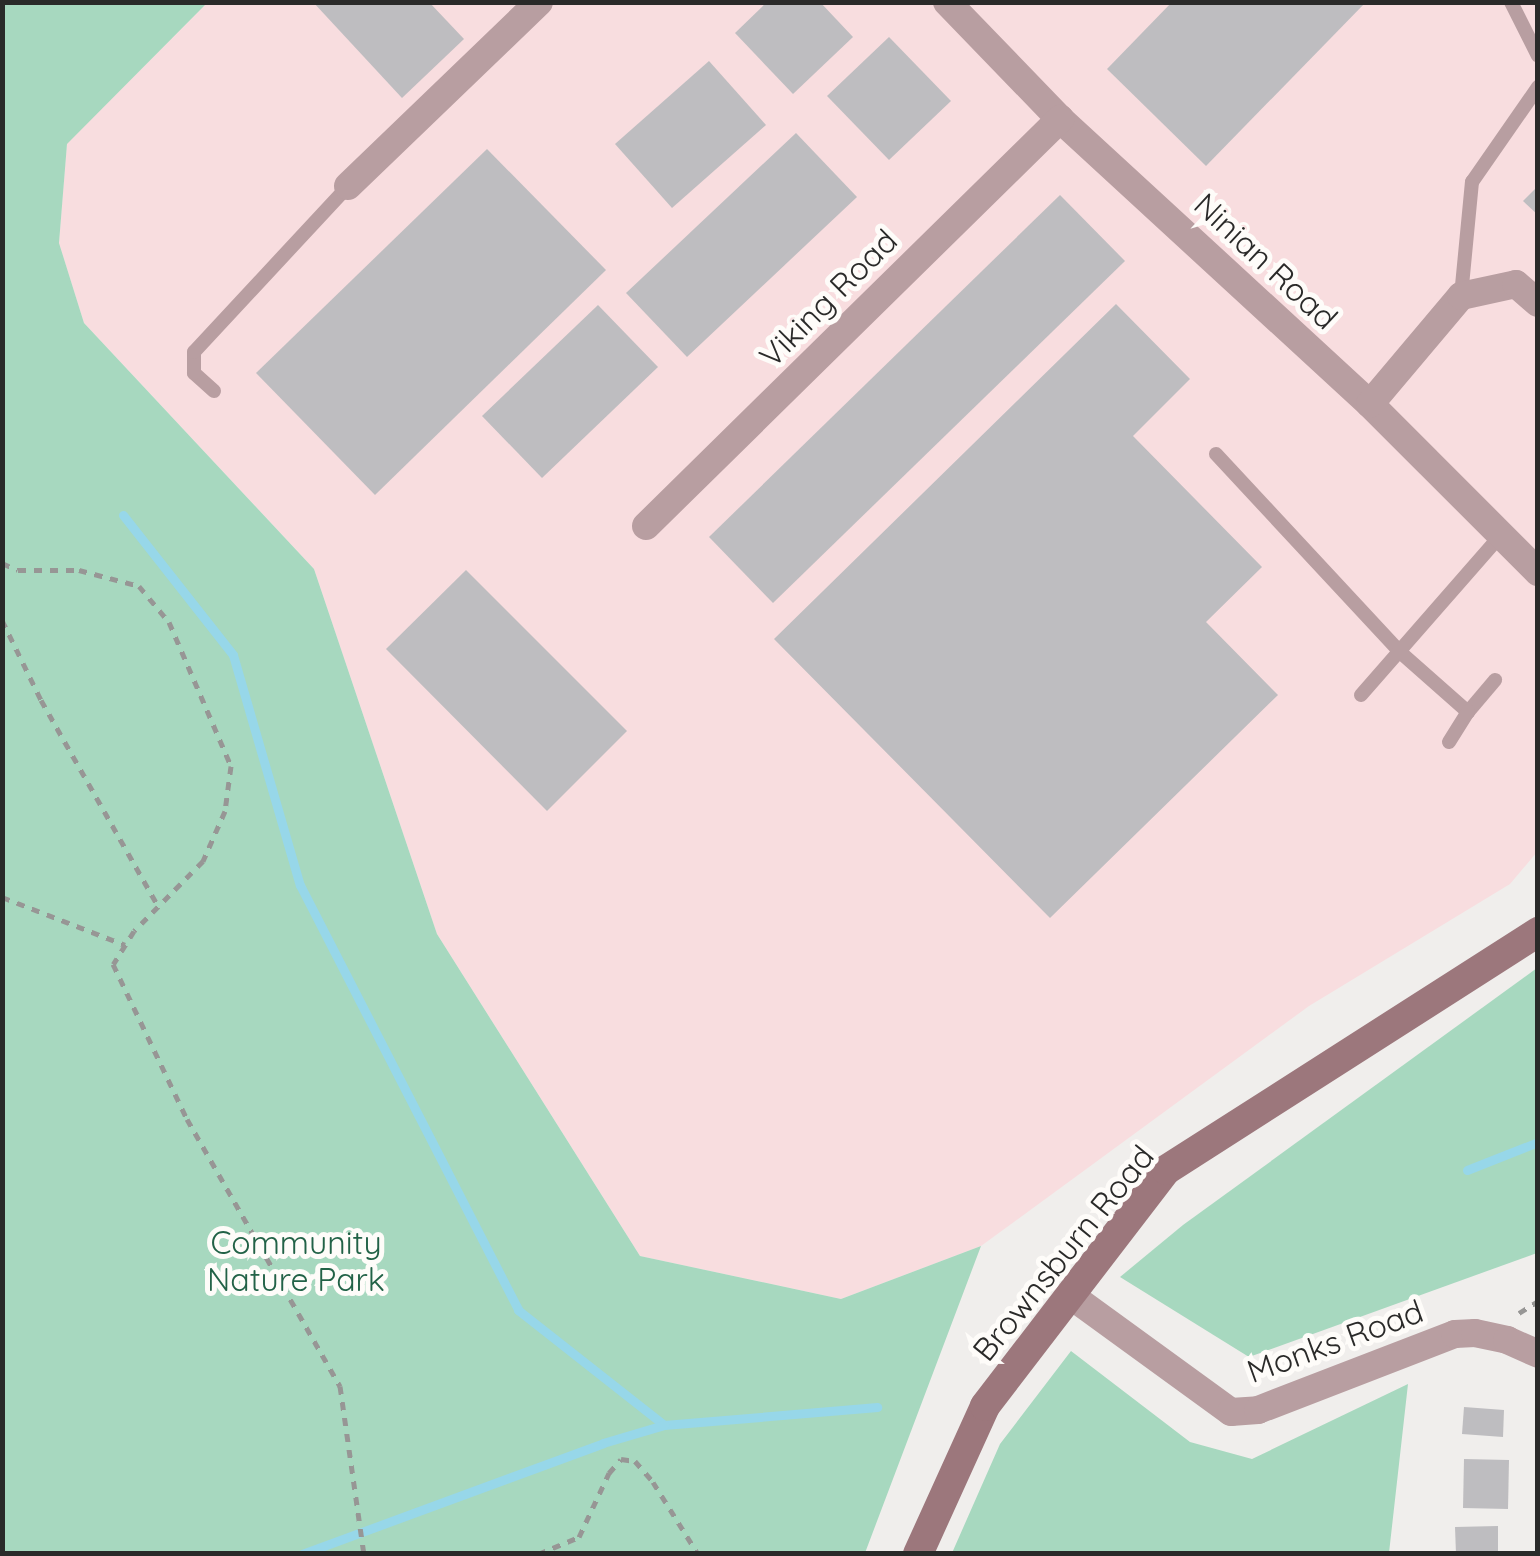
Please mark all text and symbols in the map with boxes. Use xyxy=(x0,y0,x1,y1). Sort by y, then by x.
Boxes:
street label: Ninian Road xyxy=(1187,185,1345,337)
street label: Viking Road xyxy=(751,221,905,375)
street label: Brownsburn Road xyxy=(964,1138,1162,1368)
park label: Community Nature Park xyxy=(207,1224,385,1299)
street label: Monks Road xyxy=(1242,1291,1428,1391)

